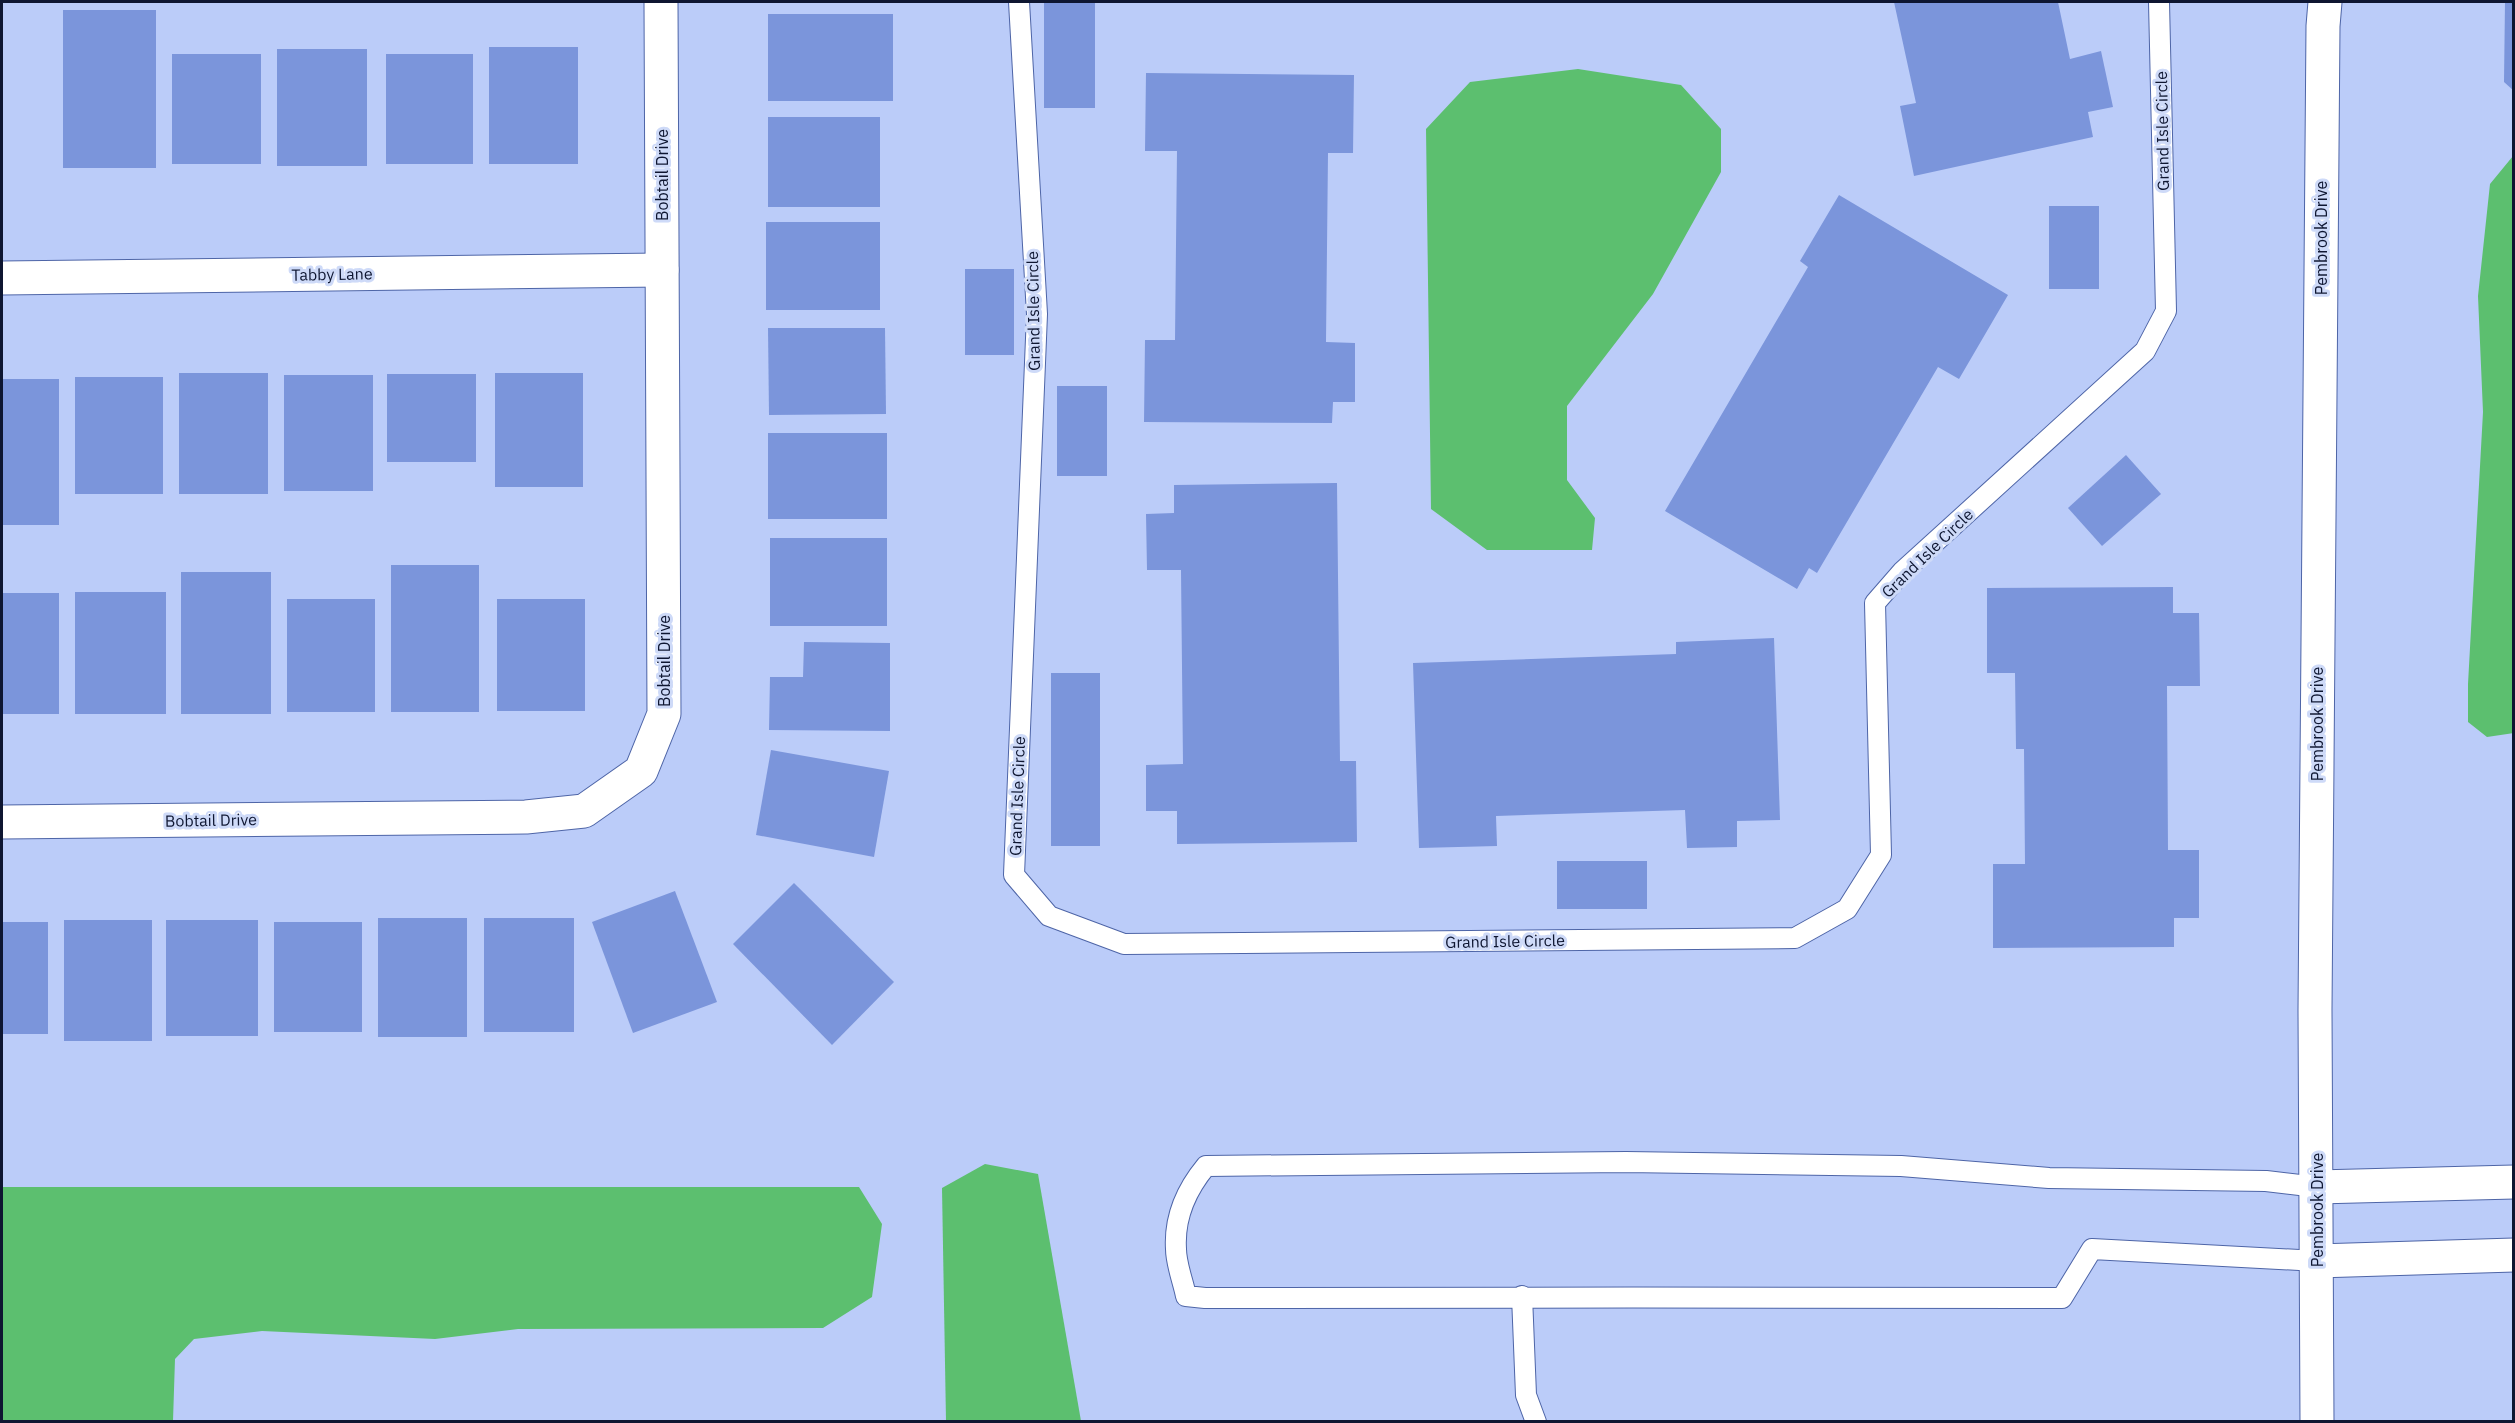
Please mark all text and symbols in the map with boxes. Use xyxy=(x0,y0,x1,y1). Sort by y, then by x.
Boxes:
street label: Grand Isle Circle xyxy=(2151,71,2173,191)
street label: Bobtail Drive xyxy=(652,129,672,221)
street label: Pembrook Drive xyxy=(2311,181,2331,295)
street label: Grand Isle Circle xyxy=(1022,251,1044,371)
street label: Tabby Lane xyxy=(291,263,373,285)
street label: Grand Isle Circle xyxy=(1877,504,1977,602)
street label: Bobtail Drive xyxy=(654,615,674,707)
street label: Pembrook Drive xyxy=(2307,667,2327,781)
street label: Grand Isle Circle xyxy=(1005,736,1029,856)
street label: Bobtail Drive xyxy=(165,809,257,831)
street label: Grand Isle Circle xyxy=(1445,930,1565,952)
street label: Pembrook Drive xyxy=(2307,1153,2327,1267)

